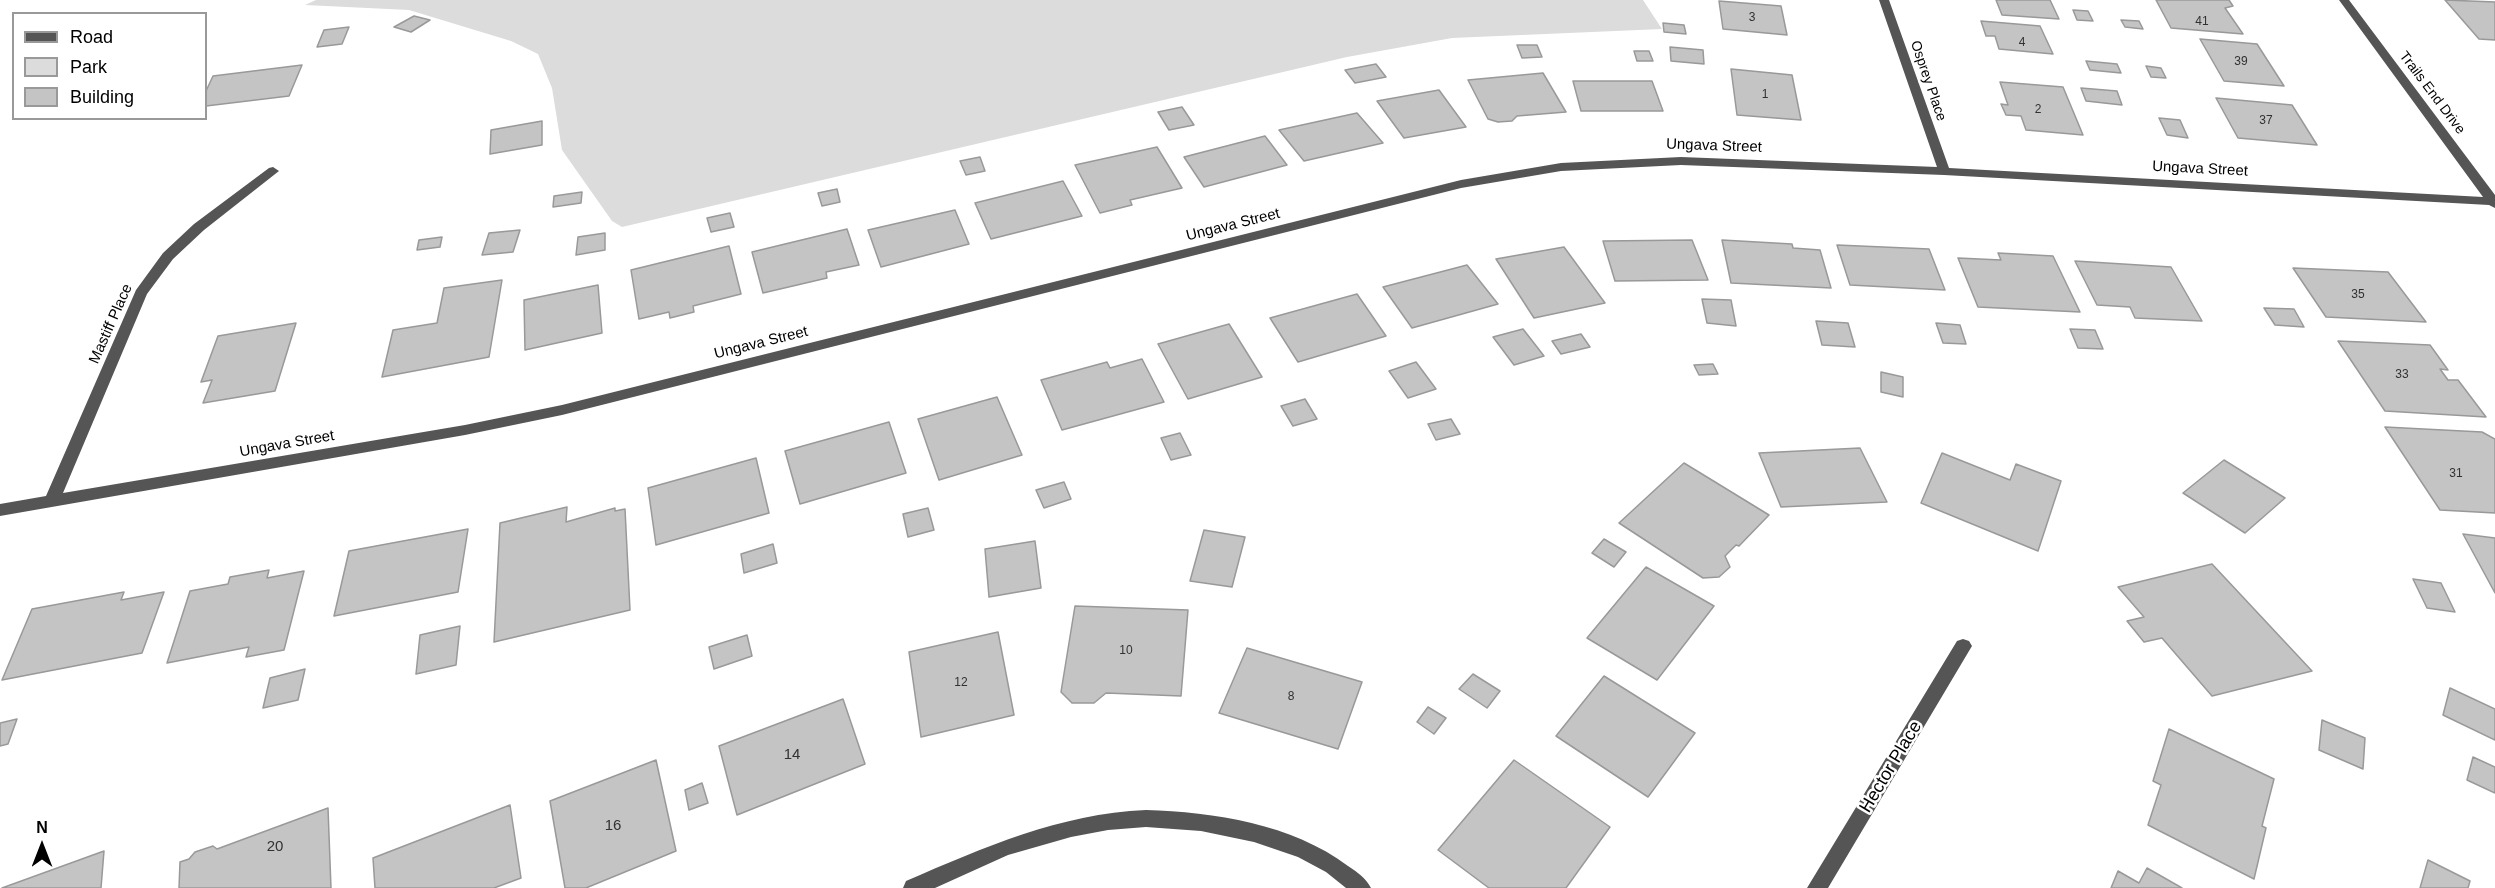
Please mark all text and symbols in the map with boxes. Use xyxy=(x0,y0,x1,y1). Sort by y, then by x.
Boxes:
house number: 3 xyxy=(1749,11,1755,25)
legend xyxy=(12,12,207,120)
house number: 41 xyxy=(2195,15,2209,29)
text: Road xyxy=(70,27,113,47)
house number: 4 xyxy=(2019,36,2025,50)
street label: Osprey Place xyxy=(1906,39,1950,123)
street label: Trails End Drive xyxy=(2395,48,2469,138)
house number: 39 xyxy=(2234,55,2248,69)
text: Park xyxy=(70,57,107,77)
text: Building xyxy=(70,87,134,107)
house number: 1 xyxy=(1762,88,1768,102)
house number: 2 xyxy=(2035,103,2041,117)
house number: 37 xyxy=(2259,114,2273,128)
street label: Ungava Street xyxy=(1666,135,1762,157)
street label: Ungava Street xyxy=(2152,158,2248,180)
street label: Ungava Street xyxy=(1184,205,1282,245)
street label: Mastiff Place xyxy=(85,281,137,367)
house number: 35 xyxy=(2351,288,2365,302)
street label: Ungava Street xyxy=(712,323,810,363)
house number: 33 xyxy=(2395,368,2409,382)
street label: Ungava Street xyxy=(238,427,336,461)
house number: 31 xyxy=(2449,467,2463,481)
house number: 10 xyxy=(1119,644,1133,658)
house number: 12 xyxy=(954,676,968,690)
house number: 8 xyxy=(1288,690,1294,704)
street label: Hector Place xyxy=(1855,717,1927,817)
house number: 14 xyxy=(784,746,800,764)
north arrow xyxy=(12,816,72,876)
house number: 16 xyxy=(605,817,621,835)
text: N xyxy=(36,819,48,836)
house number: 20 xyxy=(267,838,283,856)

